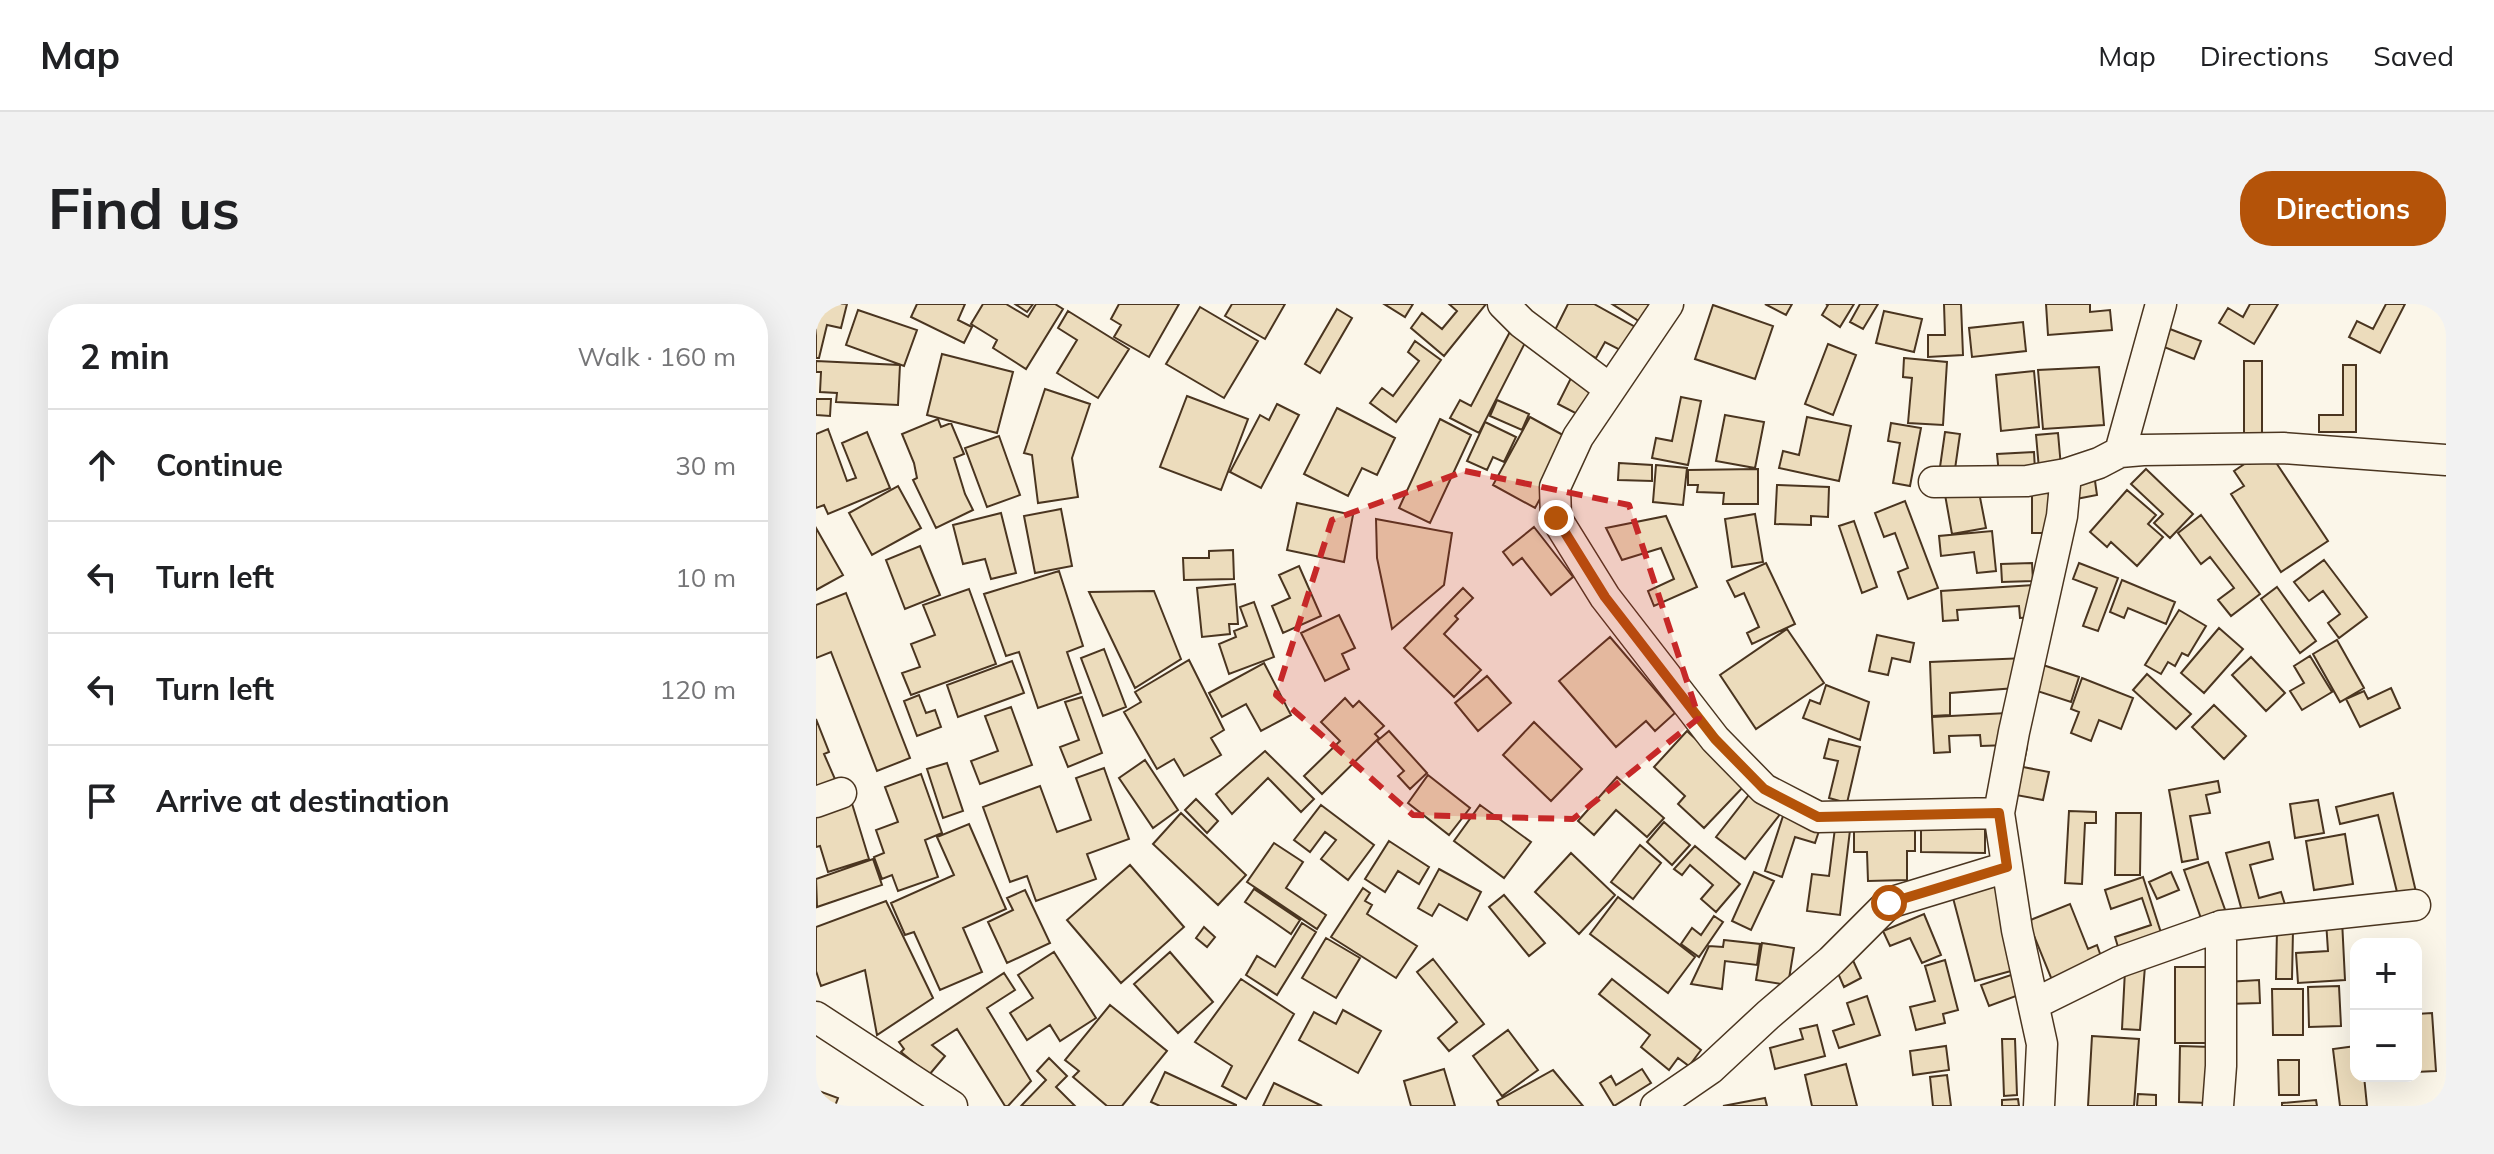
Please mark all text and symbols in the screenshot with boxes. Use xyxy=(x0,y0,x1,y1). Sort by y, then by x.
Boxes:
text: Map xyxy=(40,31,120,79)
text: Map xyxy=(2098,38,2156,73)
text: Directions xyxy=(2200,38,2329,73)
text: Saved xyxy=(2373,38,2454,73)
button: Directions xyxy=(2240,171,2446,246)
text: Find us xyxy=(48,173,240,243)
text: 2 min xyxy=(80,335,170,378)
text: Walk · 160 m xyxy=(577,340,736,373)
icon: ahead xyxy=(80,443,124,487)
text: Continue xyxy=(156,446,283,484)
text: 30 m xyxy=(675,449,736,482)
route end xyxy=(1538,500,1574,536)
icon: left xyxy=(80,555,124,599)
text: Turn left xyxy=(156,558,274,596)
text: 10 m xyxy=(675,561,736,594)
icon: left xyxy=(80,667,124,711)
text: Turn left xyxy=(156,670,274,708)
text: 120 m xyxy=(660,673,736,706)
icon: arrive xyxy=(80,779,124,823)
text: Arrive at destination xyxy=(156,782,450,820)
route start xyxy=(1871,885,1907,921)
map controls xyxy=(2350,938,2422,1082)
button: + xyxy=(2350,938,2422,1010)
button: − xyxy=(2350,1010,2422,1082)

